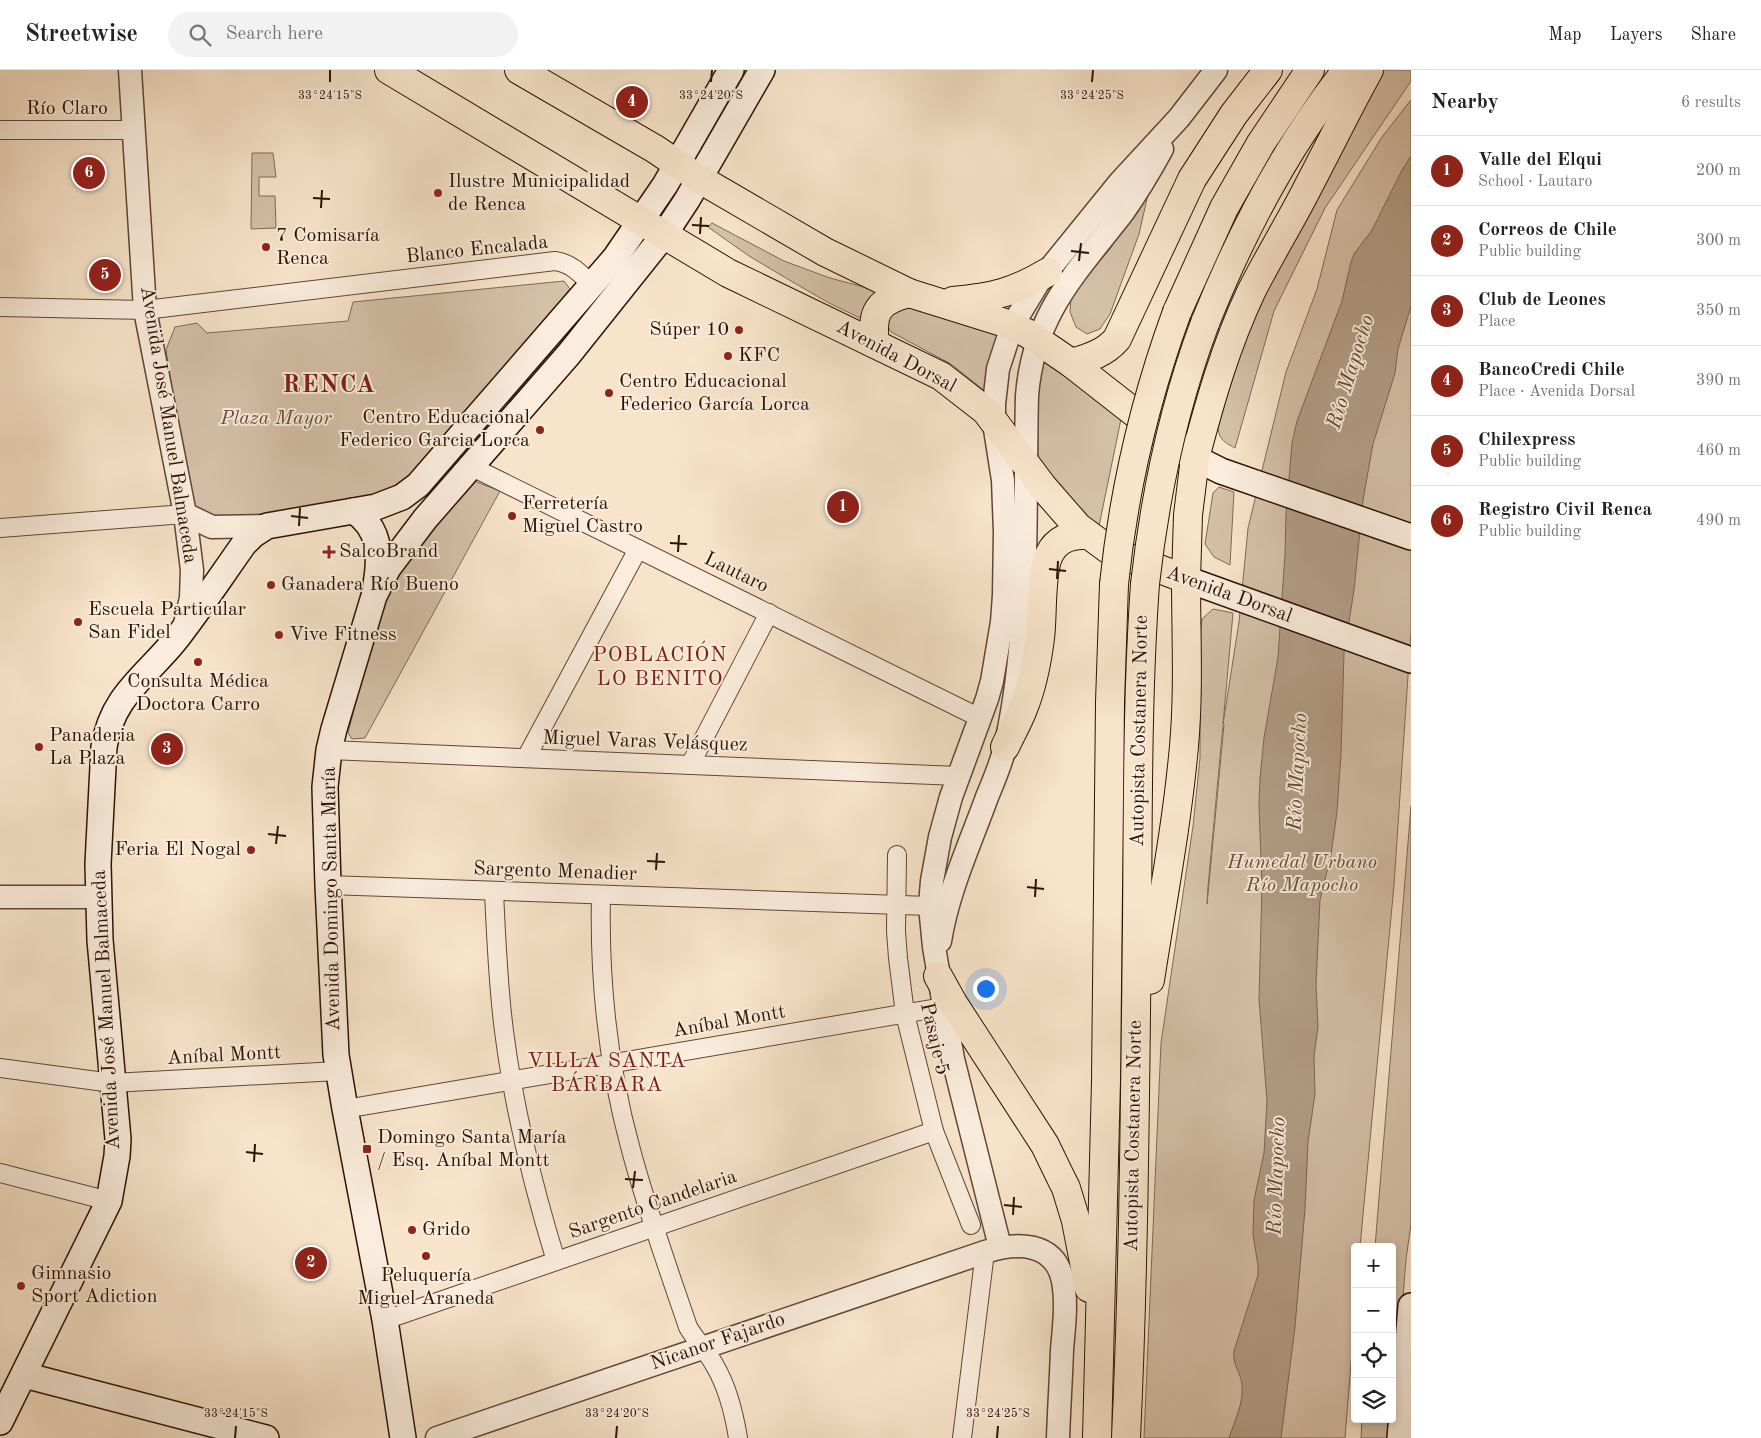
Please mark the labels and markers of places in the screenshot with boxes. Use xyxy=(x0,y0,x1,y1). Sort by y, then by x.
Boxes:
pin: 4 xyxy=(616,83,648,121)
pin: 6 xyxy=(73,154,105,192)
place label: Ilustre Municipalidad de Renca xyxy=(448,172,630,215)
marker: Ilustre Municipalidad de Renca xyxy=(432,187,444,199)
place label: 7 Comisaría Renca xyxy=(276,226,380,269)
marker: 7 Comisaría Renca xyxy=(260,241,272,253)
pin: 5 xyxy=(89,256,121,294)
place label: Súper 10 xyxy=(649,320,729,340)
marker: Súper 10 xyxy=(733,324,745,336)
place label: KFC xyxy=(738,346,780,366)
marker: KFC xyxy=(722,350,734,362)
place label: Centro Educacional Federico García Lorca xyxy=(619,372,810,415)
marker: Centro Educacional Federico García Lorca xyxy=(603,387,615,399)
place label: Centro Educacional Federico Garcia Lorca xyxy=(339,408,530,451)
marker: Centro Educacional Federico Garcia Lorca xyxy=(534,424,546,436)
pin: 1 xyxy=(827,488,859,526)
place label: Ferretería Miguel Castro xyxy=(522,494,643,537)
marker: Ferretería Miguel Castro xyxy=(506,510,518,522)
place label: SalcoBrand xyxy=(339,542,438,562)
marker: SalcoBrand xyxy=(323,546,335,558)
place label: Ganadera Río Bueno xyxy=(281,575,459,595)
marker: Ganadera Río Bueno xyxy=(265,579,277,591)
place label: Escuela Particular San Fidel xyxy=(88,600,246,643)
marker: Escuela Particular San Fidel xyxy=(72,616,84,628)
place label: Vive Fitness xyxy=(289,625,397,645)
marker: Vive Fitness xyxy=(273,629,285,641)
marker: Consulta Médica Doctora Carro xyxy=(192,656,204,668)
place label: Consulta Médica Doctora Carro xyxy=(127,672,269,715)
place label: Panaderia La Plaza xyxy=(49,726,136,769)
pin: 3 xyxy=(151,730,183,768)
marker: Panaderia La Plaza xyxy=(33,741,45,753)
place label: Feria El Nogal xyxy=(114,840,241,860)
marker: Feria El Nogal xyxy=(245,844,257,856)
place label: Domingo Santa María / Esq. Aníbal Montt xyxy=(377,1128,567,1171)
marker: Domingo Santa María / Esq. Aníbal Montt xyxy=(361,1143,373,1155)
place label: Grido xyxy=(422,1220,470,1240)
marker: Grido xyxy=(406,1224,418,1236)
pin: 2 xyxy=(295,1244,327,1282)
marker: Peluquería Miguel Araneda xyxy=(420,1250,432,1262)
place label: Gimnasio Sport Adiction xyxy=(31,1264,158,1307)
place label: Peluquería Miguel Araneda xyxy=(357,1266,495,1309)
marker: Gimnasio Sport Adiction xyxy=(15,1280,27,1292)

